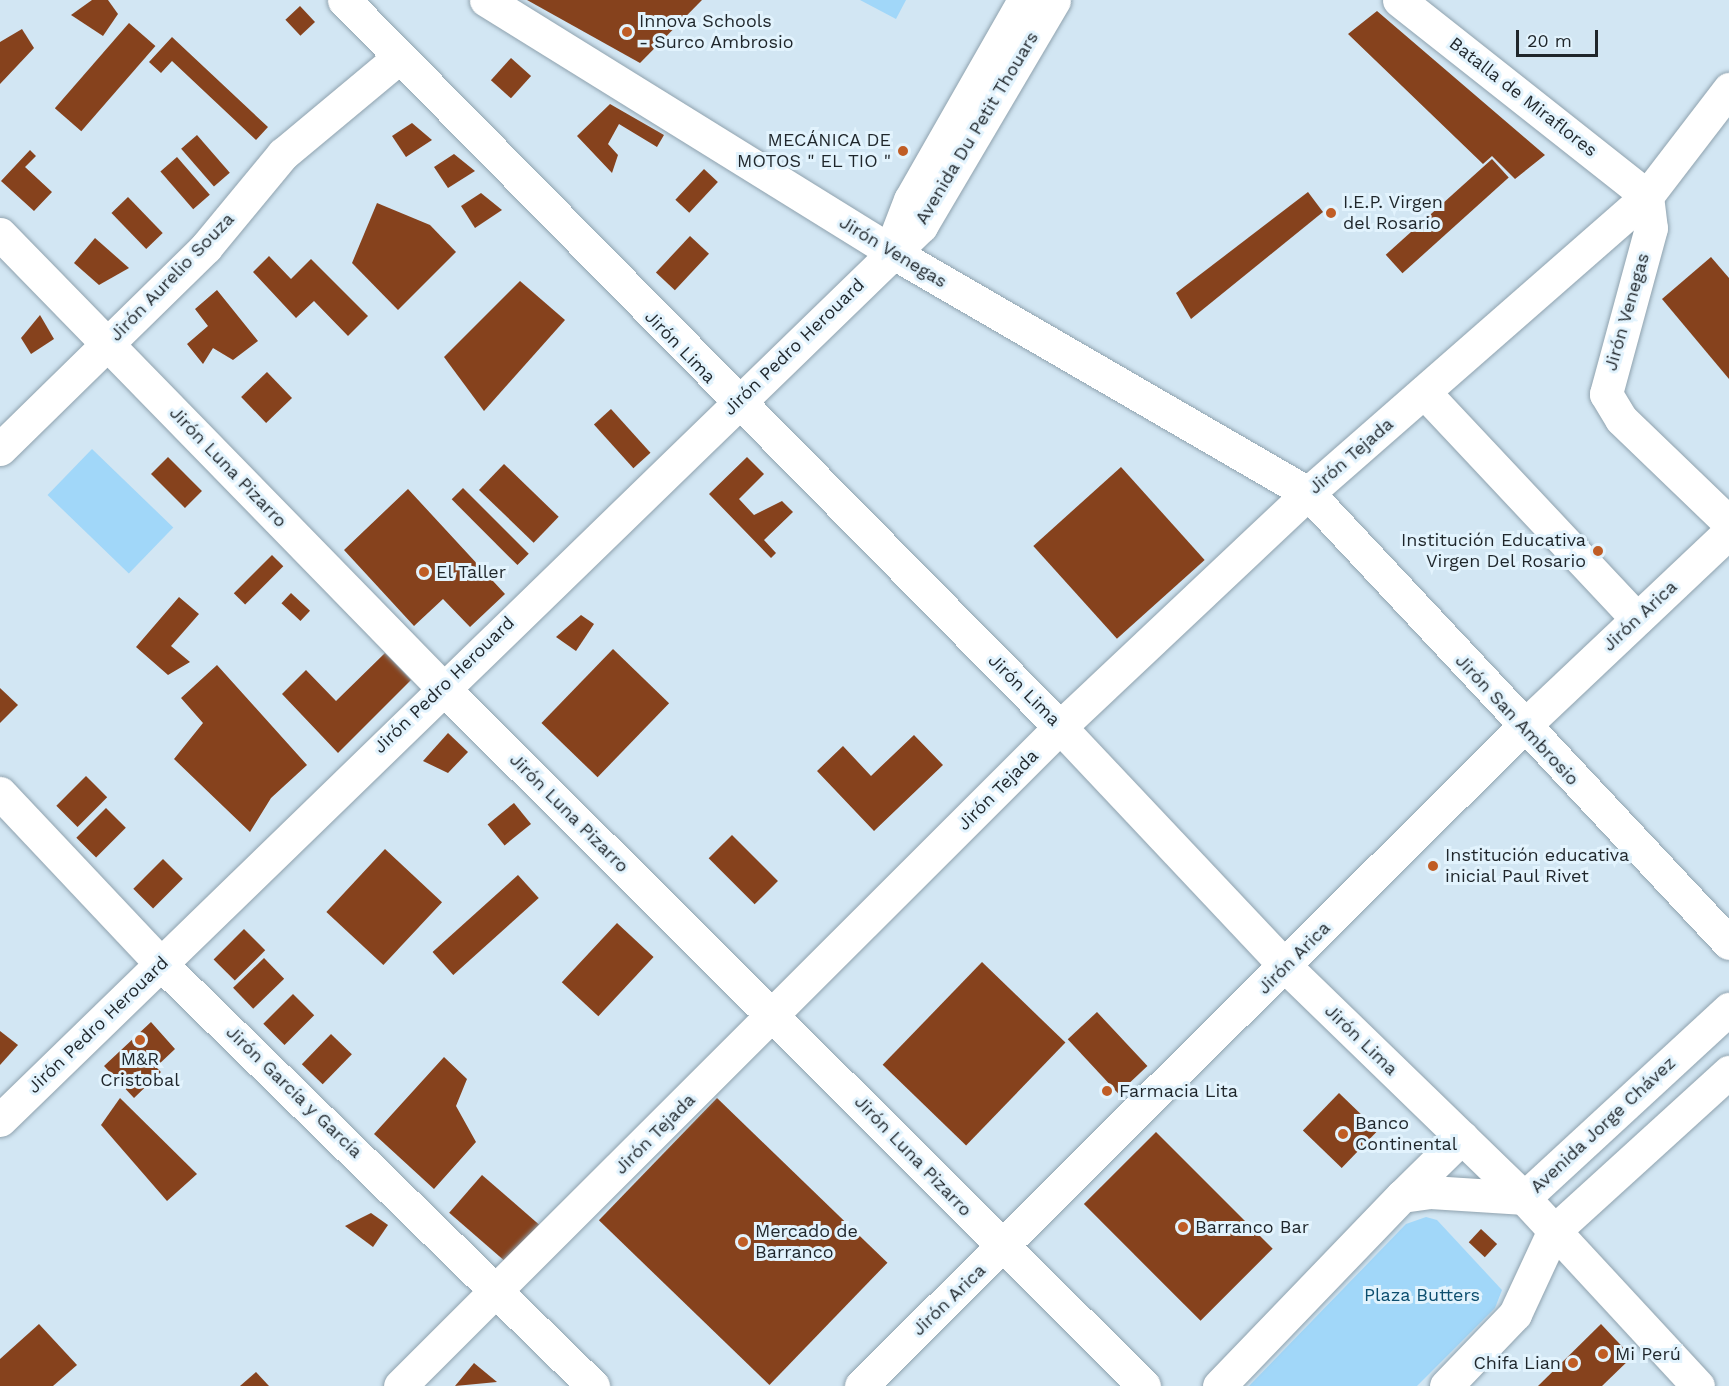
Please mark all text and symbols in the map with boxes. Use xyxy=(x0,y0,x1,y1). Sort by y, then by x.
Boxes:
place label: Innova Schools - Surco Ambrosio xyxy=(639,11,794,54)
scale bar xyxy=(1519,18,1602,56)
marker: Innova Schools - Surco Ambrosio xyxy=(620,25,634,39)
street label: Avenida Du Petit Thouars xyxy=(911,27,1043,229)
text: 20 m xyxy=(1527,30,1572,51)
street label: Batalla de Miraflores xyxy=(1445,32,1601,162)
place label: MECÁNICA DE MOTOS " EL TIO " xyxy=(736,130,891,172)
marker: MECÁNICA DE MOTOS " EL TIO " xyxy=(896,144,910,158)
place label: I.E.P. Virgen del Rosario xyxy=(1343,192,1444,234)
marker: I.E.P. Virgen del Rosario xyxy=(1324,206,1338,220)
street label: Jirón Aurelio Souza xyxy=(105,208,239,346)
street label: Jirón Venegas xyxy=(835,211,951,293)
street label: Jirón Venegas xyxy=(1600,250,1654,374)
street label: Jirón Pedro Herouard xyxy=(719,274,869,420)
street label: Jirón Lima xyxy=(640,306,720,388)
street label: Jirón Luna Pizarro xyxy=(165,402,291,532)
street label: Jirón Tejada xyxy=(1304,413,1398,499)
place label: Institución Educativa Virgen Del Rosario xyxy=(1401,530,1586,572)
marker: Institución Educativa Virgen Del Rosario xyxy=(1591,544,1605,558)
place label: El Taller xyxy=(436,561,507,583)
marker: El Taller xyxy=(417,565,431,579)
street label: Jirón Arica xyxy=(1598,576,1682,656)
street label: Jirón Pedro Herouard xyxy=(369,612,519,758)
street label: Jirón Lima xyxy=(984,650,1064,730)
street label: Jirón San Ambrosio xyxy=(1450,650,1584,790)
street label: Jirón Tejada xyxy=(953,745,1043,835)
street label: Jirón Luna Pizarro xyxy=(505,749,633,877)
place label: Institución educativa inicial Paul Rivet xyxy=(1445,845,1629,888)
marker: Institución educativa inicial Paul Rivet xyxy=(1426,859,1440,873)
street label: Jirón Arica xyxy=(1253,917,1335,999)
street label: Jirón Pedro Herouard xyxy=(23,952,173,1098)
street label: Jirón Lima xyxy=(1320,1000,1402,1080)
street label: Jirón García y García xyxy=(221,1021,367,1163)
marker: M&R Cristobal xyxy=(133,1033,147,1047)
place label: M&R Cristobal xyxy=(100,1049,180,1092)
street label: Avenida Jorge Chávez xyxy=(1526,1052,1680,1198)
place label: Farmacia Lita xyxy=(1119,1080,1238,1102)
marker: Farmacia Lita xyxy=(1100,1084,1114,1098)
street label: Jirón Tejada xyxy=(610,1089,700,1179)
street label: Jirón Luna Pizarro xyxy=(850,1091,976,1221)
place label: Banco Continental xyxy=(1355,1113,1457,1156)
marker: Banco Continental xyxy=(1336,1127,1350,1141)
place label: Barranco Bar xyxy=(1195,1216,1309,1238)
marker: Barranco Bar xyxy=(1176,1220,1190,1234)
place label: Mercado de Barranco xyxy=(755,1221,858,1264)
marker: Mercado de Barranco xyxy=(736,1235,750,1249)
street label: Jirón Arica xyxy=(908,1259,990,1341)
park label: Plaza Butters xyxy=(1364,1284,1480,1306)
place label: Mi Perú xyxy=(1615,1343,1681,1365)
marker: Mi Perú xyxy=(1596,1347,1610,1361)
place label: Chifa Lian xyxy=(1473,1352,1561,1374)
marker: Chifa Lian xyxy=(1566,1356,1580,1370)

